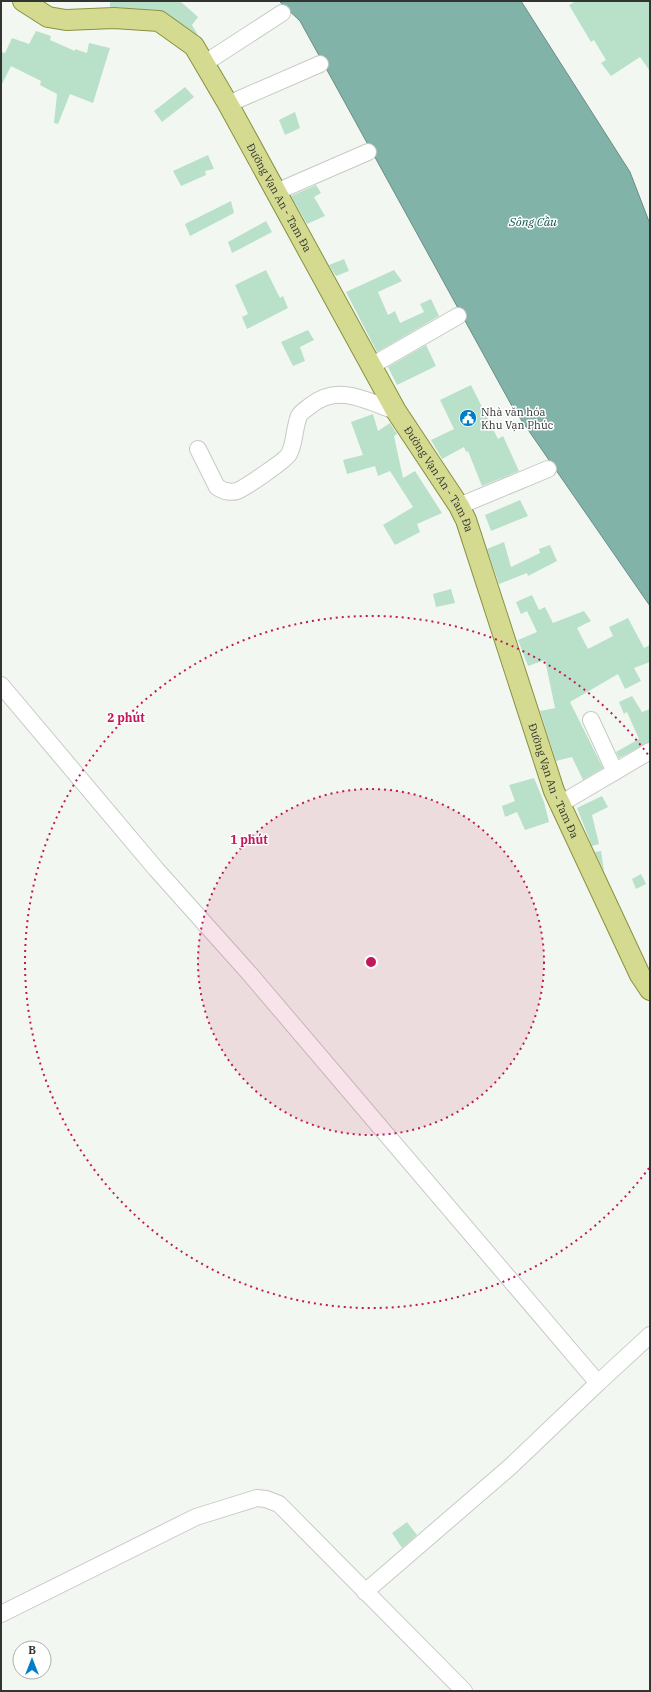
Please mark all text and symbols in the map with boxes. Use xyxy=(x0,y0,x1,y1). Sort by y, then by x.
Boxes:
street label: Đường Vạn An - Tam Đa xyxy=(244,141,315,255)
water label: Sông Cầu xyxy=(508,214,557,229)
place label: Nhà văn hóa Khu Vạn Phúc xyxy=(481,405,554,432)
public building icon: Nhà văn hóa Khu Vạn Phúc xyxy=(458,408,478,428)
street label: Đường Vạn An - Tam Đa xyxy=(401,423,476,534)
text: 2 phút xyxy=(107,710,145,725)
street label: Đường Vạn An - Tam Đa xyxy=(525,721,582,840)
text: 1 phút xyxy=(230,832,268,847)
centre of rings xyxy=(364,955,378,969)
north arrow xyxy=(12,1640,52,1680)
text: B xyxy=(28,1643,36,1657)

